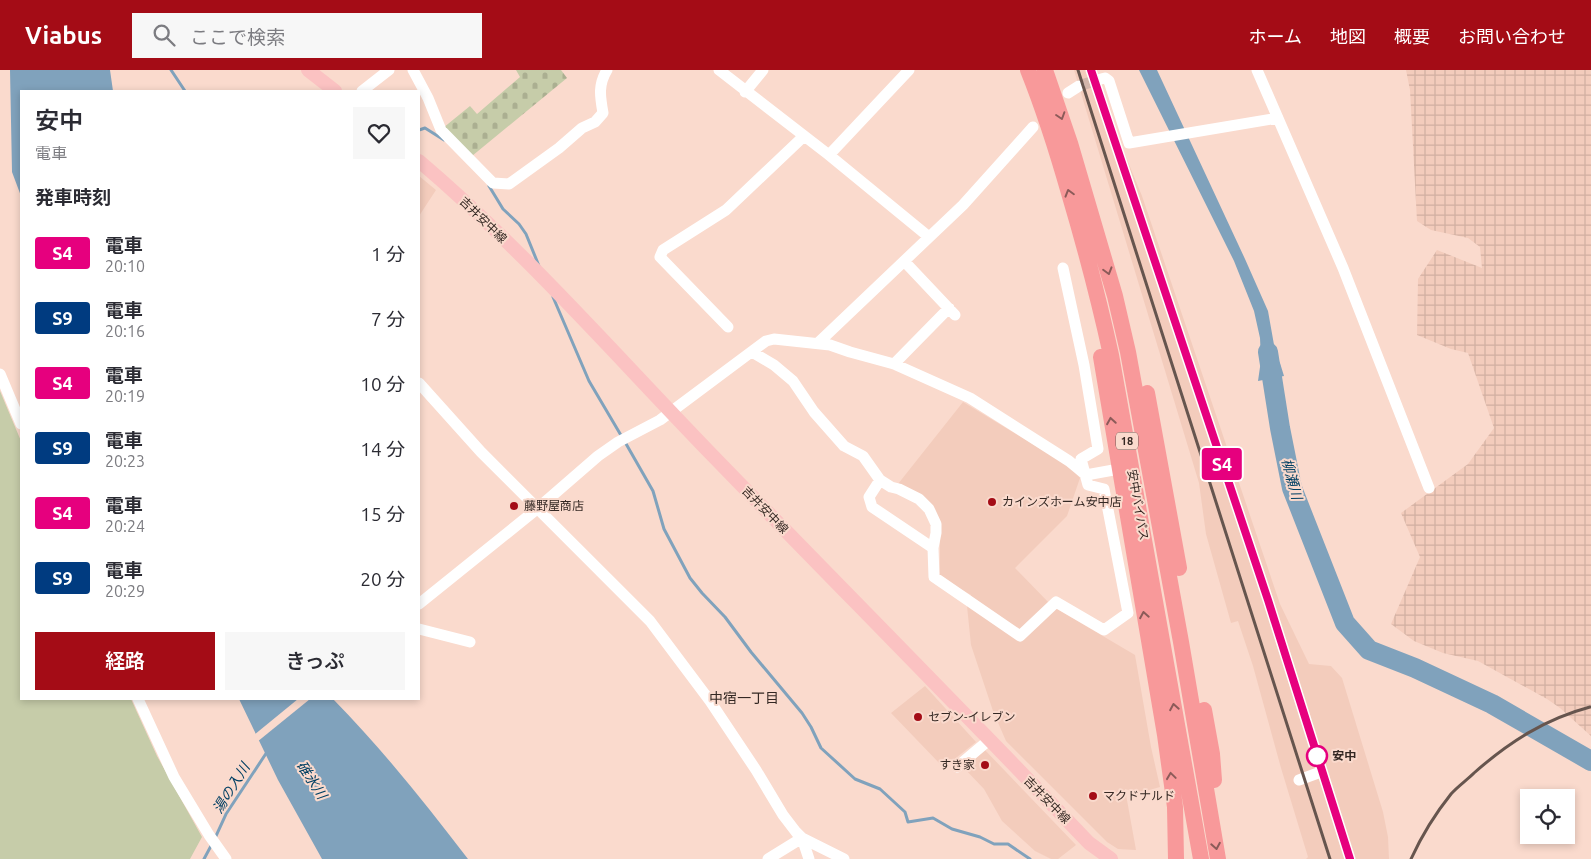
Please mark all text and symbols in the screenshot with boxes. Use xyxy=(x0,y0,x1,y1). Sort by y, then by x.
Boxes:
search box xyxy=(132,13,482,58)
icon: search xyxy=(150,21,178,49)
text: Viabus xyxy=(25,22,102,49)
text: ここで検索 xyxy=(190,26,285,48)
text: ホーム xyxy=(1249,26,1302,46)
text: 地図 xyxy=(1330,26,1366,46)
text: 概要 xyxy=(1394,26,1430,46)
text: お問い合わせ xyxy=(1458,26,1566,46)
text: 安中 xyxy=(35,107,83,134)
button: heart xyxy=(353,107,405,159)
one-way arrow xyxy=(1056,111,1066,120)
text: 電車 xyxy=(35,144,67,162)
text: 発車時刻 xyxy=(35,186,111,208)
one-way arrow xyxy=(1064,189,1075,198)
street label: 吉井安中線 xyxy=(457,194,509,245)
text: 電車 xyxy=(105,234,143,256)
text: S4 xyxy=(52,243,73,263)
text: 1 分 xyxy=(371,243,405,265)
text: 20:10 xyxy=(105,257,145,275)
one-way arrow xyxy=(1103,267,1113,275)
text: 電車 xyxy=(105,299,143,321)
text: S9 xyxy=(52,308,73,328)
text: 7 分 xyxy=(371,308,405,330)
text: 20:16 xyxy=(105,322,145,340)
text: 電車 xyxy=(105,364,143,386)
text: S4 xyxy=(52,373,73,393)
text: 10 分 xyxy=(360,373,405,395)
text: 20:19 xyxy=(105,387,145,405)
one-way arrow xyxy=(1106,416,1117,424)
text: 電車 xyxy=(105,429,143,451)
road number: 18 xyxy=(1116,432,1138,450)
text: S9 xyxy=(52,438,73,458)
text: 14 分 xyxy=(360,438,405,460)
line badge: S4 xyxy=(1200,448,1244,480)
text: 20:23 xyxy=(105,452,145,470)
text: S4 xyxy=(1212,454,1232,474)
water label: 柳瀬川 xyxy=(1279,457,1306,503)
street label: 安中バイパス xyxy=(1126,468,1151,541)
street label: 吉井安中線 xyxy=(740,484,791,536)
text: 電車 xyxy=(105,494,143,516)
place label: カインズホーム安中店 xyxy=(1002,495,1121,508)
marker: カインズホーム安中店 xyxy=(986,496,998,508)
place label: 藤野屋商店 xyxy=(524,499,584,512)
marker: 藤野屋商店 xyxy=(508,500,520,512)
text: S4 xyxy=(52,503,73,523)
text: 15 分 xyxy=(360,503,405,525)
text: 20:24 xyxy=(105,517,145,535)
text: 電車 xyxy=(105,559,143,581)
text: S9 xyxy=(52,568,73,588)
text: 20 分 xyxy=(360,568,405,590)
text: 20:29 xyxy=(105,582,145,600)
one-way arrow xyxy=(1140,611,1150,620)
button: 経路 xyxy=(35,632,215,690)
button: きっぷ xyxy=(225,632,405,690)
district label: 中宿一丁目 xyxy=(709,690,779,706)
one-way arrow xyxy=(1170,703,1180,712)
place label: セブン-イレブン xyxy=(928,710,1015,723)
marker: セブン-イレブン xyxy=(912,711,924,723)
marker: 安中 xyxy=(1306,745,1328,767)
place label: 安中 xyxy=(1332,749,1356,762)
water label: 湯の入川 xyxy=(209,758,254,816)
water label: 碓氷川 xyxy=(294,758,331,804)
place label: すき家 xyxy=(939,758,975,771)
marker: すき家 xyxy=(979,759,991,771)
one-way arrow xyxy=(1166,771,1176,780)
street label: 吉井安中線 xyxy=(1022,774,1073,826)
place label: マクドナルド xyxy=(1103,789,1175,802)
map controls xyxy=(1520,789,1575,844)
button: locate xyxy=(1520,789,1575,844)
marker: マクドナルド xyxy=(1087,790,1099,802)
one-way arrow xyxy=(1210,841,1220,850)

